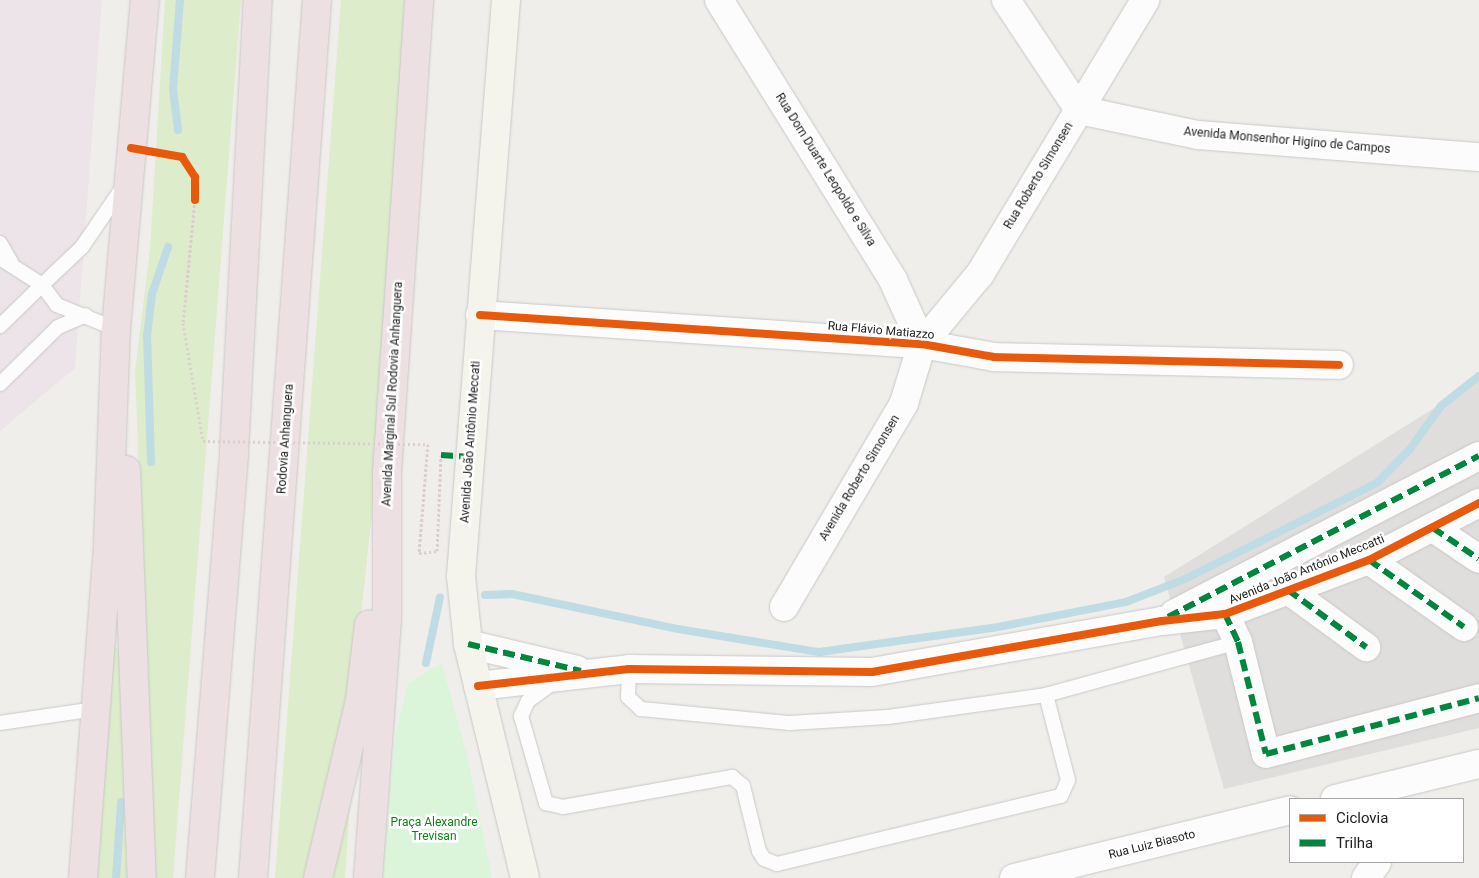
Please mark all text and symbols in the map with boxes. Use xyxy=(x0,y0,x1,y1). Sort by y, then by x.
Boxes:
street label: Rua Dom Duarte Leopoldo e Silva xyxy=(772,91,878,249)
street label: Rua Roberto Simonsen xyxy=(1001,120,1077,232)
street label: Avenida Monsenhor Higino de Campos xyxy=(1183,125,1391,157)
street label: Avenida Marginal Sul Rodovia Anhanguera xyxy=(380,281,406,507)
street label: Rua Flávio Matiazzo xyxy=(827,319,935,343)
street label: Avenida João Antônio Meccati xyxy=(458,360,484,524)
street label: Rodovia Anhanguera xyxy=(275,383,297,495)
street label: Avenida Roberto Simonsen xyxy=(817,413,903,543)
street label: Avenida João Antônio Meccatti xyxy=(1227,532,1387,608)
legend xyxy=(1289,798,1464,863)
text: Ciclovia xyxy=(1336,809,1388,827)
park label: Praça Alexandre Trevisan xyxy=(390,816,478,844)
street label: Rua Luiz Biasoto xyxy=(1107,827,1197,863)
text: Trilha xyxy=(1336,834,1373,852)

